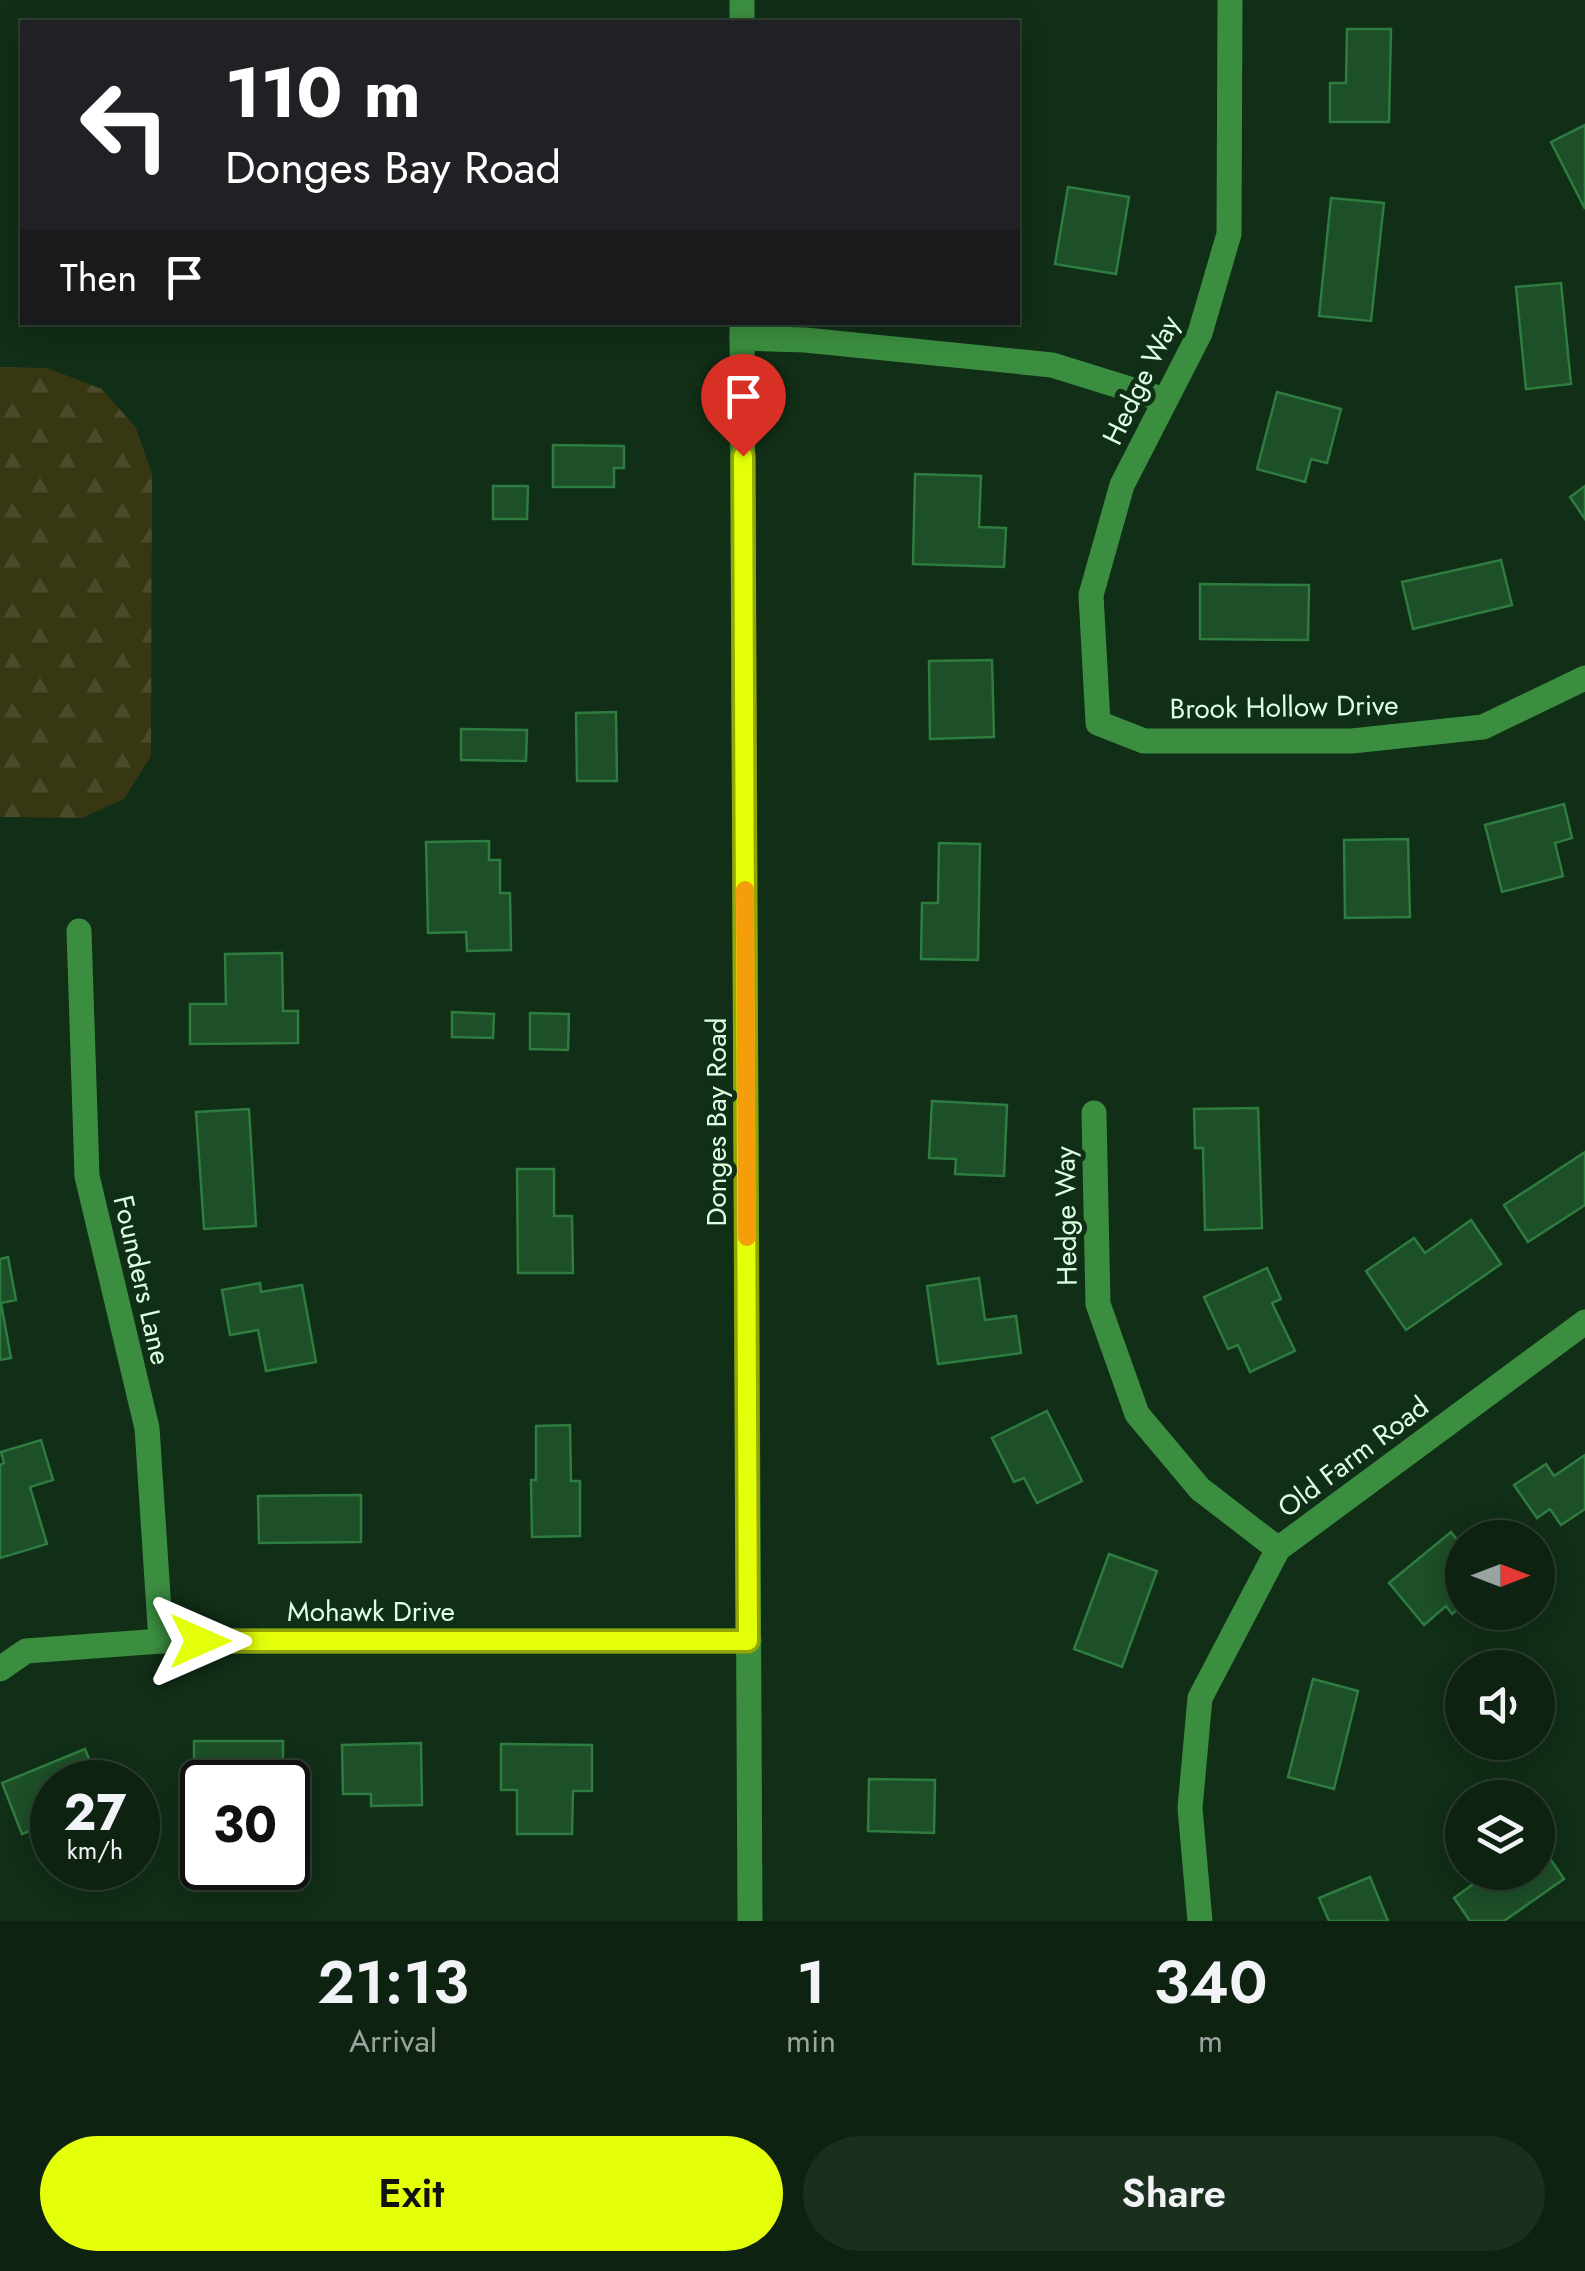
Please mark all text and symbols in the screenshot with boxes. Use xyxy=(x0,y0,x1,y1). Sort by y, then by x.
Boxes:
text: 110 m xyxy=(225,42,421,143)
icon: left xyxy=(60,60,190,190)
text: Donges Bay Road xyxy=(225,135,561,200)
text: Then xyxy=(60,250,137,305)
icon: arrive xyxy=(157,250,212,305)
street label: Hedge Way xyxy=(1092,308,1190,452)
pin xyxy=(701,354,786,457)
icon: arrive xyxy=(716,369,771,424)
street label: Brook Hollow Drive xyxy=(1169,685,1399,729)
street label: Donges Bay Road xyxy=(696,1017,737,1227)
street label: Hedge Way xyxy=(1044,1145,1088,1286)
street label: Founders Lane xyxy=(103,1191,181,1369)
street label: Old Farm Road xyxy=(1269,1387,1437,1527)
north arrow xyxy=(1445,1520,1555,1630)
map controls xyxy=(1445,1520,1555,1890)
position arrow xyxy=(148,1589,252,1693)
street label: Mohawk Drive xyxy=(287,1591,455,1632)
button: sound xyxy=(1445,1650,1555,1760)
speed limit sign: 30 xyxy=(180,1760,310,1890)
text: 27 xyxy=(64,1776,126,1849)
button: layers xyxy=(1445,1780,1555,1890)
text: km/h xyxy=(67,1832,123,1868)
text: 21:13 xyxy=(317,1939,469,2026)
text: 1 xyxy=(796,1939,826,2026)
text: 340 xyxy=(1154,1939,1268,2026)
text: Arrival xyxy=(349,2018,437,2064)
text: min xyxy=(786,2018,836,2064)
text: m xyxy=(1198,2018,1223,2064)
button: Exit xyxy=(40,2136,783,2251)
button: Share xyxy=(803,2136,1545,2251)

